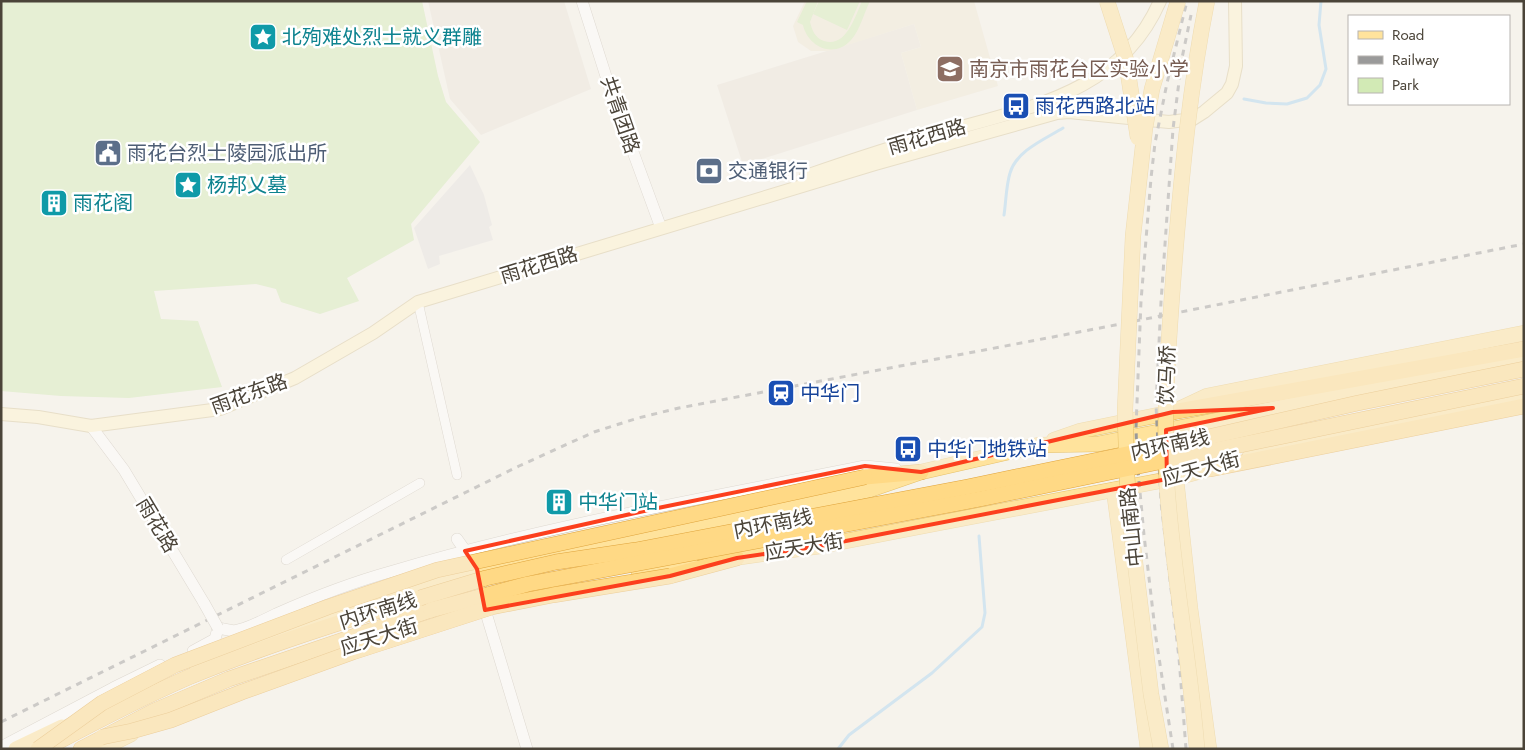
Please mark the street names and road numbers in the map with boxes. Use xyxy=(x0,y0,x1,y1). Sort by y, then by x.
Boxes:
street label: 共青团路 xyxy=(593,72,647,158)
street label: 雨花西路 xyxy=(885,112,969,162)
street label: 雨花西路 xyxy=(497,239,581,291)
street label: 饮马桥 xyxy=(1151,345,1183,405)
street label: 雨花东路 xyxy=(206,367,292,421)
street label: 内环南线 xyxy=(1128,423,1212,467)
street label: 应天大街 xyxy=(1159,445,1243,493)
street label: 中山南路 xyxy=(1113,486,1151,568)
street label: 雨花路 xyxy=(129,492,185,558)
street label: 内环南线 xyxy=(731,502,815,546)
street label: 应天大街 xyxy=(762,526,846,568)
street label: 内环南线 xyxy=(336,585,420,637)
street label: 应天大街 xyxy=(337,611,421,663)

